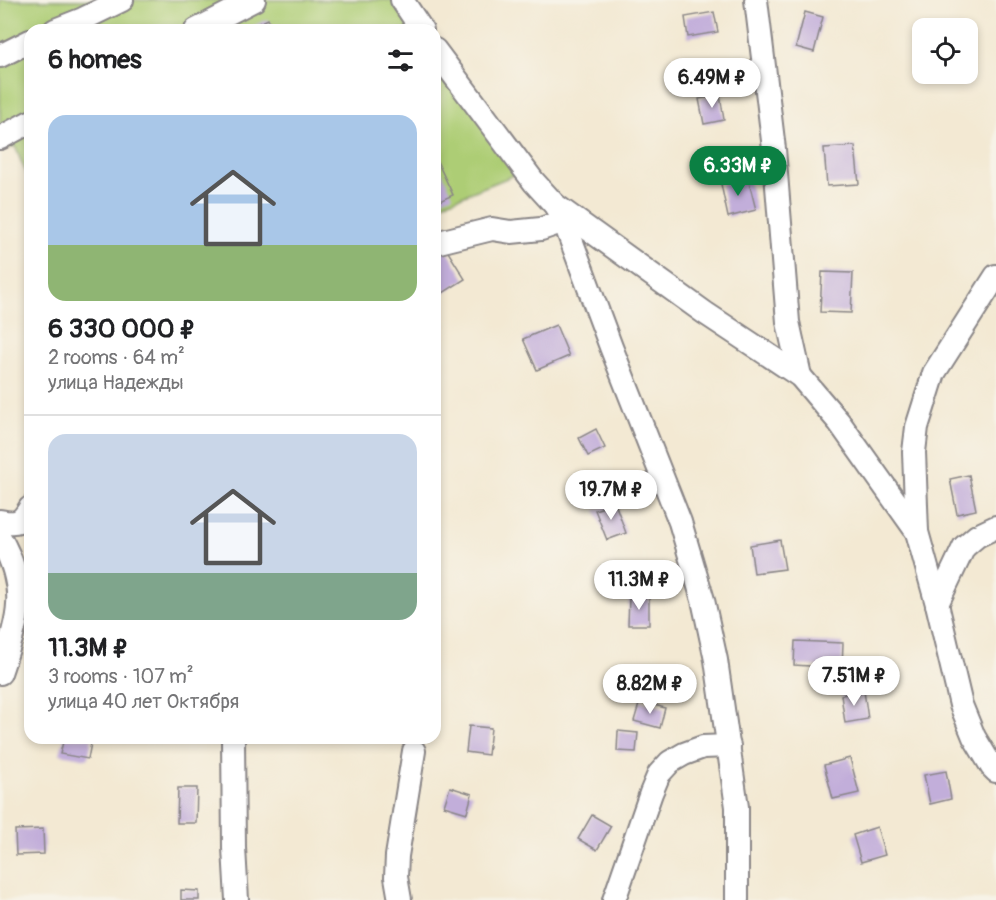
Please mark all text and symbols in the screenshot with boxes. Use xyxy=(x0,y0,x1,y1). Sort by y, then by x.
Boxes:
map controls xyxy=(912,18,978,84)
button: locate xyxy=(912,18,978,84)
text: 6 homes xyxy=(48,44,142,76)
icon: filters xyxy=(384,44,417,77)
pin: 6.49M ₽ xyxy=(657,58,767,109)
text: 6.49M ₽ xyxy=(678,65,746,90)
pin: 6.33M ₽ xyxy=(683,146,793,197)
text: 6.33M ₽ xyxy=(703,153,773,178)
icon: home xyxy=(179,154,287,262)
text: 6 330 000 ₽ xyxy=(48,313,196,345)
text: 2 rooms · 64 m² xyxy=(48,345,185,370)
text: улица Надежды xyxy=(48,370,184,395)
pin: 19.7M ₽ xyxy=(556,470,666,521)
icon: home xyxy=(179,473,287,581)
text: 19.7M ₽ xyxy=(579,477,643,502)
pin: 11.3M ₽ xyxy=(584,560,694,611)
text: 11.3M ₽ xyxy=(608,567,670,592)
text: 11.3M ₽ xyxy=(48,632,129,664)
pin: 7.51M ₽ xyxy=(799,656,909,707)
text: 7.51M ₽ xyxy=(822,663,886,688)
text: 3 rooms · 107 m² xyxy=(48,664,194,689)
pin: 8.82M ₽ xyxy=(595,664,705,715)
text: 8.82M ₽ xyxy=(617,671,683,696)
text: улица 40 лет Октября xyxy=(48,689,239,714)

